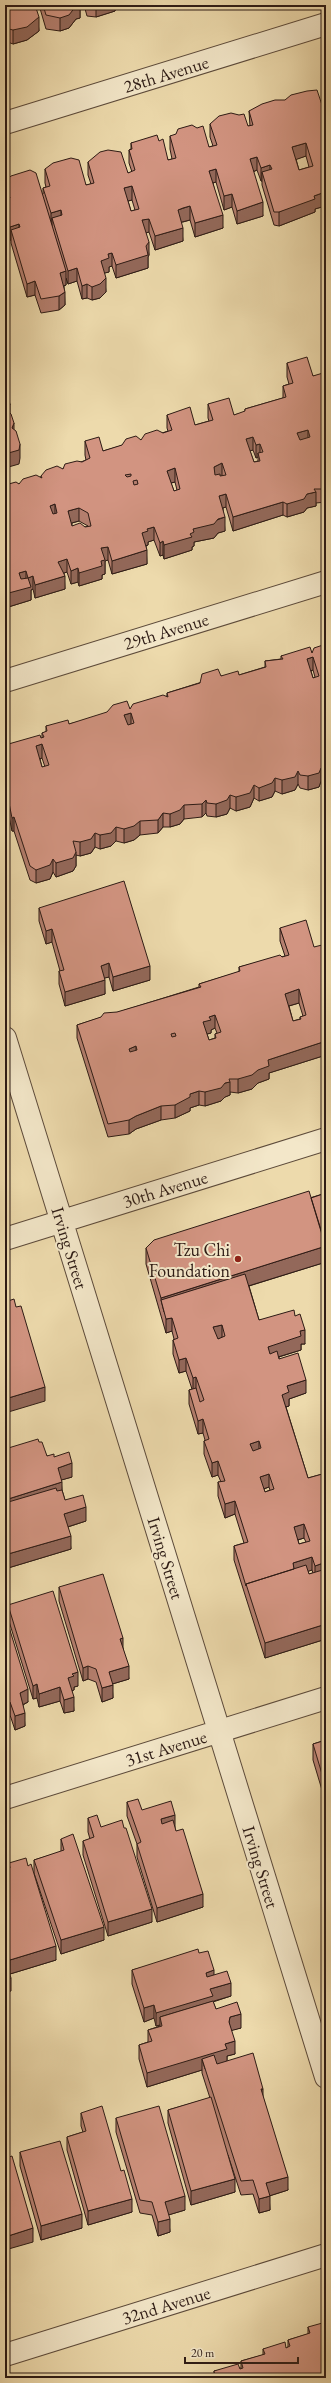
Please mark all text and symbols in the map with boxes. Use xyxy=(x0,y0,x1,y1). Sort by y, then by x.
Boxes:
street label: 28th Avenue xyxy=(121,50,211,98)
street label: 29th Avenue xyxy=(121,607,211,655)
street label: 30th Avenue xyxy=(120,1165,210,1213)
street label: Irving Street xyxy=(47,1204,94,1292)
place label: Tzu Chi Foundation xyxy=(149,1238,231,1282)
marker: Tzu Chi Foundation xyxy=(233,1254,243,1264)
street label: Irving Street xyxy=(143,1514,190,1602)
street label: 31st Avenue xyxy=(122,1725,210,1771)
street label: Irving Street xyxy=(238,1823,285,1911)
street label: 32nd Avenue xyxy=(119,2281,213,2329)
scale bar xyxy=(185,2339,298,2365)
text: 20 m xyxy=(191,2345,215,2361)

